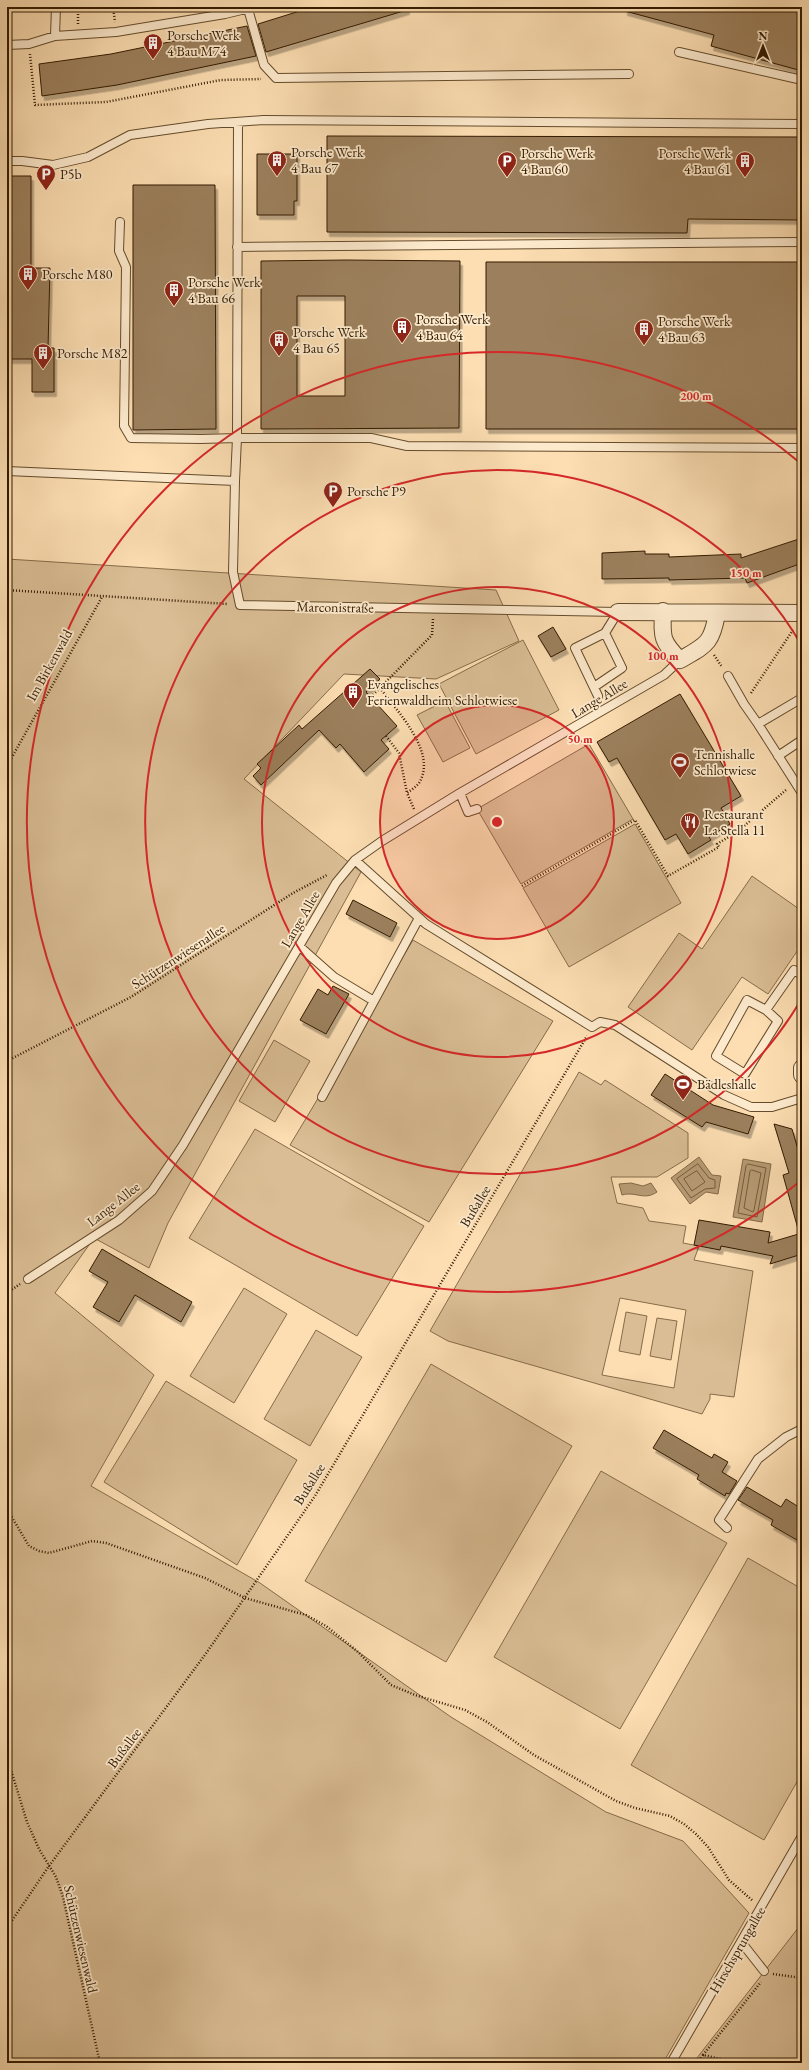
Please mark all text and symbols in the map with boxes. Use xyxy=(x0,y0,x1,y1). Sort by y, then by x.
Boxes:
place label: Porsche Werk 4 Bau M74 xyxy=(167,26,240,60)
north arrow xyxy=(743,26,783,66)
text: N xyxy=(759,29,768,43)
building icon: Porsche Werk 4 Bau M74 xyxy=(142,32,164,60)
place label: Porsche Werk 4 Bau 67 xyxy=(291,143,364,177)
place label: Porsche Werk 4 Bau 60 xyxy=(521,144,594,178)
place label: Porsche Werk 4 Bau 61 xyxy=(659,144,731,178)
building icon: Porsche Werk 4 Bau 67 xyxy=(266,149,288,177)
parking icon: Porsche Werk 4 Bau 60 xyxy=(496,150,518,178)
building icon: Porsche Werk 4 Bau 61 xyxy=(734,150,756,178)
parking icon: P5b xyxy=(35,163,57,191)
place label: P5b xyxy=(60,165,82,183)
building icon: Porsche M80 xyxy=(17,263,39,291)
place label: Porsche M80 xyxy=(42,265,113,283)
place label: Porsche Werk 4 Bau 66 xyxy=(188,273,261,307)
building icon: Porsche Werk 4 Bau 66 xyxy=(163,279,185,307)
place label: Porsche Werk 4 Bau 64 xyxy=(416,310,489,344)
place label: Porsche Werk 4 Bau 63 xyxy=(658,312,731,346)
building icon: Porsche Werk 4 Bau 64 xyxy=(391,316,413,344)
building icon: Porsche Werk 4 Bau 63 xyxy=(633,318,655,346)
place label: Porsche Werk 4 Bau 65 xyxy=(293,323,366,357)
building icon: Porsche Werk 4 Bau 65 xyxy=(268,329,290,357)
building icon: Porsche M82 xyxy=(32,342,54,370)
place label: Porsche M82 xyxy=(57,344,128,362)
text: 200 m xyxy=(680,388,712,404)
parking icon: Porsche P9 xyxy=(322,480,344,508)
place label: Porsche P9 xyxy=(347,482,406,500)
text: 150 m xyxy=(730,565,762,581)
street label: Marconistraße xyxy=(296,597,374,617)
street label: Im Birkenwald xyxy=(22,625,77,704)
text: 100 m xyxy=(647,648,679,664)
street label: Lange Allee xyxy=(567,674,631,722)
place label: Evangelisches Ferienwaldheim Schlotwiese xyxy=(367,675,518,709)
building icon: Evangelisches Ferienwaldheim Schlotwiese xyxy=(342,681,364,709)
text: 50 m xyxy=(567,731,593,747)
place label: Tennishalle Schlotwiese xyxy=(694,745,757,779)
sports icon: Tennishalle Schlotwiese xyxy=(669,751,691,779)
place label: Restaurant La Stella 11 xyxy=(704,805,765,839)
restaurant icon: Restaurant La Stella 11 xyxy=(679,811,701,839)
centre of rings xyxy=(490,815,504,829)
street label: Lange Allee xyxy=(277,887,324,951)
street label: Schützenwiesenallee xyxy=(128,919,229,993)
sports icon: Bädleshalle xyxy=(672,1073,694,1101)
place label: Bädleshalle xyxy=(697,1075,757,1093)
street label: Lange Allee xyxy=(83,1177,144,1230)
street label: Bußallee xyxy=(456,1181,495,1230)
street label: Bußallee xyxy=(289,1459,329,1508)
street label: Bußallee xyxy=(103,1724,145,1772)
street label: Schützenwiesenwald xyxy=(60,1883,102,1995)
street label: Hirschsprungallee xyxy=(705,1903,769,1997)

